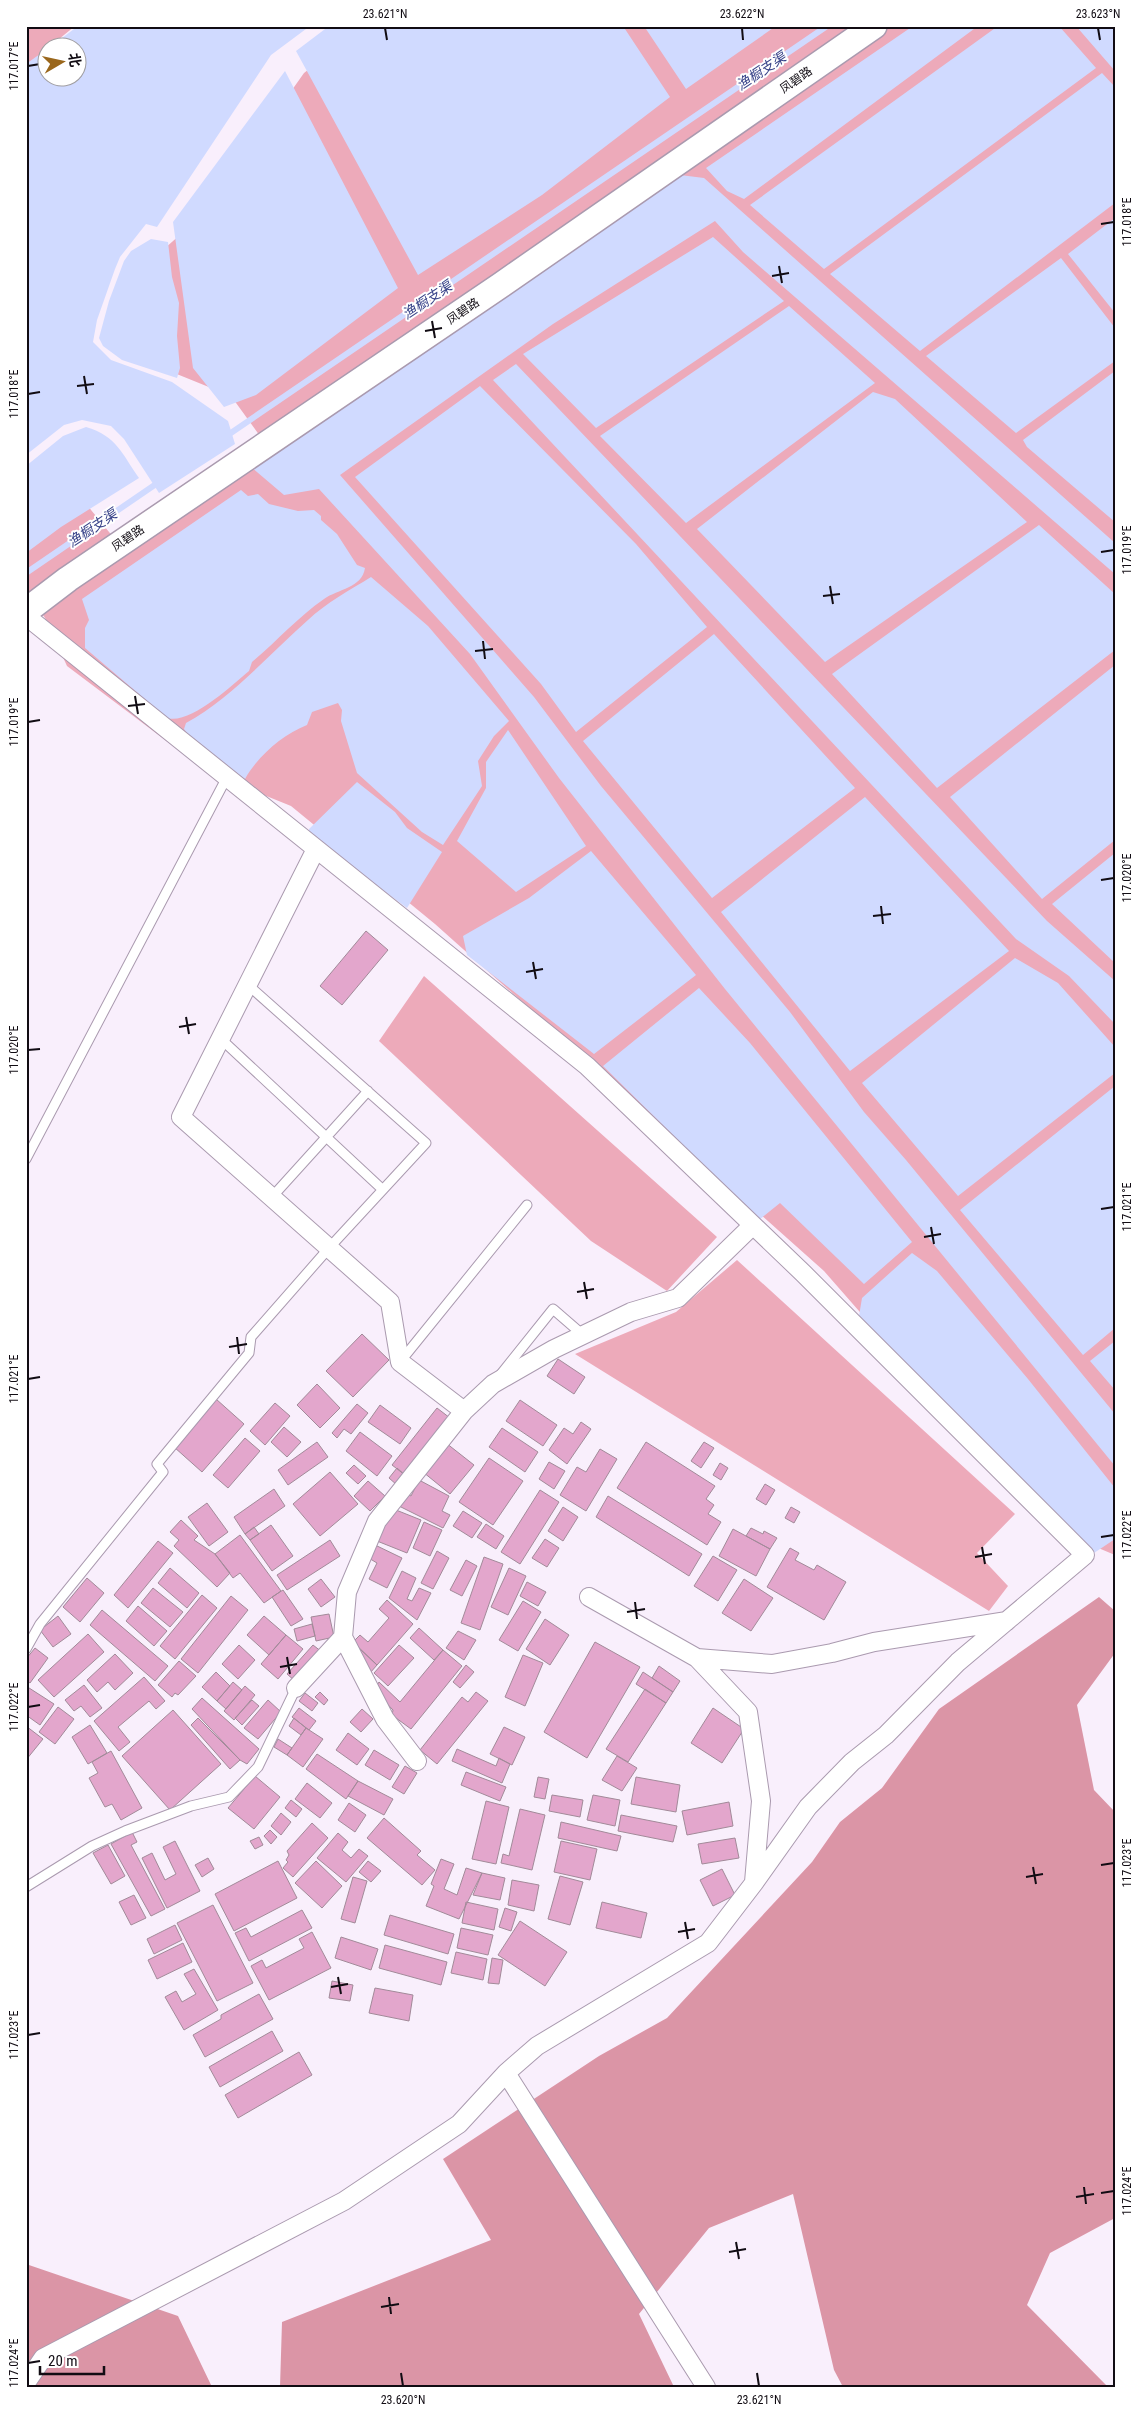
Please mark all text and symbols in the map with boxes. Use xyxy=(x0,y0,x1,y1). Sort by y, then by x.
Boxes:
text: 23.621°N xyxy=(363,7,407,21)
text: 23.622°N xyxy=(720,7,764,21)
text: 23.623°N xyxy=(1076,7,1120,21)
north arrow xyxy=(38,38,88,88)
text: 117.017°E xyxy=(7,41,21,91)
water label: 渔橱支渠 xyxy=(733,48,790,93)
text: 北 xyxy=(66,52,84,68)
street label: 凤碧路 xyxy=(777,64,815,96)
text: 117.018°E xyxy=(1120,197,1134,247)
water label: 渔橱支渠 xyxy=(399,277,456,322)
street label: 凤碧路 xyxy=(444,295,482,327)
text: 117.018°E xyxy=(7,369,21,419)
water label: 渔橱支渠 xyxy=(64,505,121,550)
street label: 凤碧路 xyxy=(109,522,147,554)
text: 117.019°E xyxy=(1120,525,1134,575)
text: 117.019°E xyxy=(7,697,21,747)
text: 117.020°E xyxy=(1120,853,1134,903)
text: 117.020°E xyxy=(7,1025,21,1075)
text: 117.021°E xyxy=(1120,1182,1134,1232)
text: 117.021°E xyxy=(7,1354,21,1404)
text: 117.022°E xyxy=(1120,1510,1134,1560)
text: 117.022°E xyxy=(7,1682,21,1732)
text: 117.023°E xyxy=(1120,1838,1134,1888)
text: 117.023°E xyxy=(7,2010,21,2060)
text: 117.024°E xyxy=(1120,2166,1134,2216)
text: 117.024°E xyxy=(7,2338,21,2388)
scale bar xyxy=(40,2343,104,2375)
text: 20 m xyxy=(48,2352,78,2370)
text: 23.620°N xyxy=(381,2393,425,2407)
text: 23.621°N xyxy=(737,2393,781,2407)

